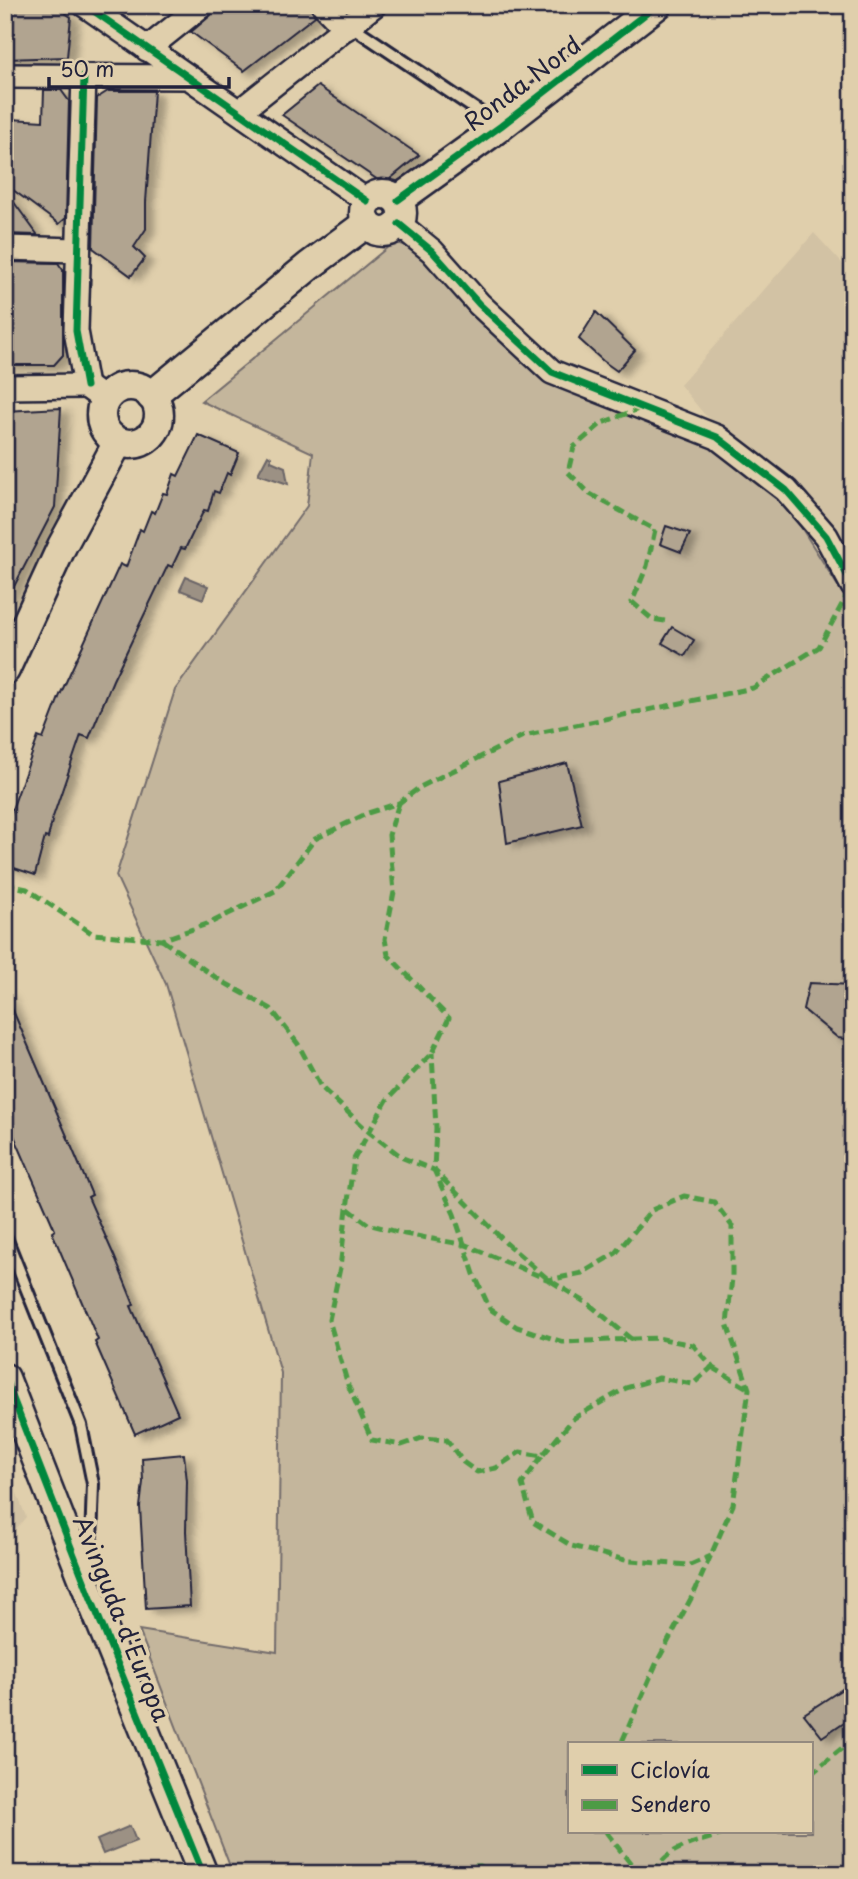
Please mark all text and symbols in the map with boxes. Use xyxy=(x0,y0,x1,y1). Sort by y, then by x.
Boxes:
street label: Ronda Nord xyxy=(456,26,588,139)
scale bar xyxy=(49,46,229,90)
text: 50 m xyxy=(60,52,114,84)
street label: Avinguda d'Europa xyxy=(65,1510,181,1727)
legend xyxy=(568,1742,812,1834)
text: Ciclovía xyxy=(630,1753,711,1785)
text: Sendero xyxy=(630,1787,711,1819)

